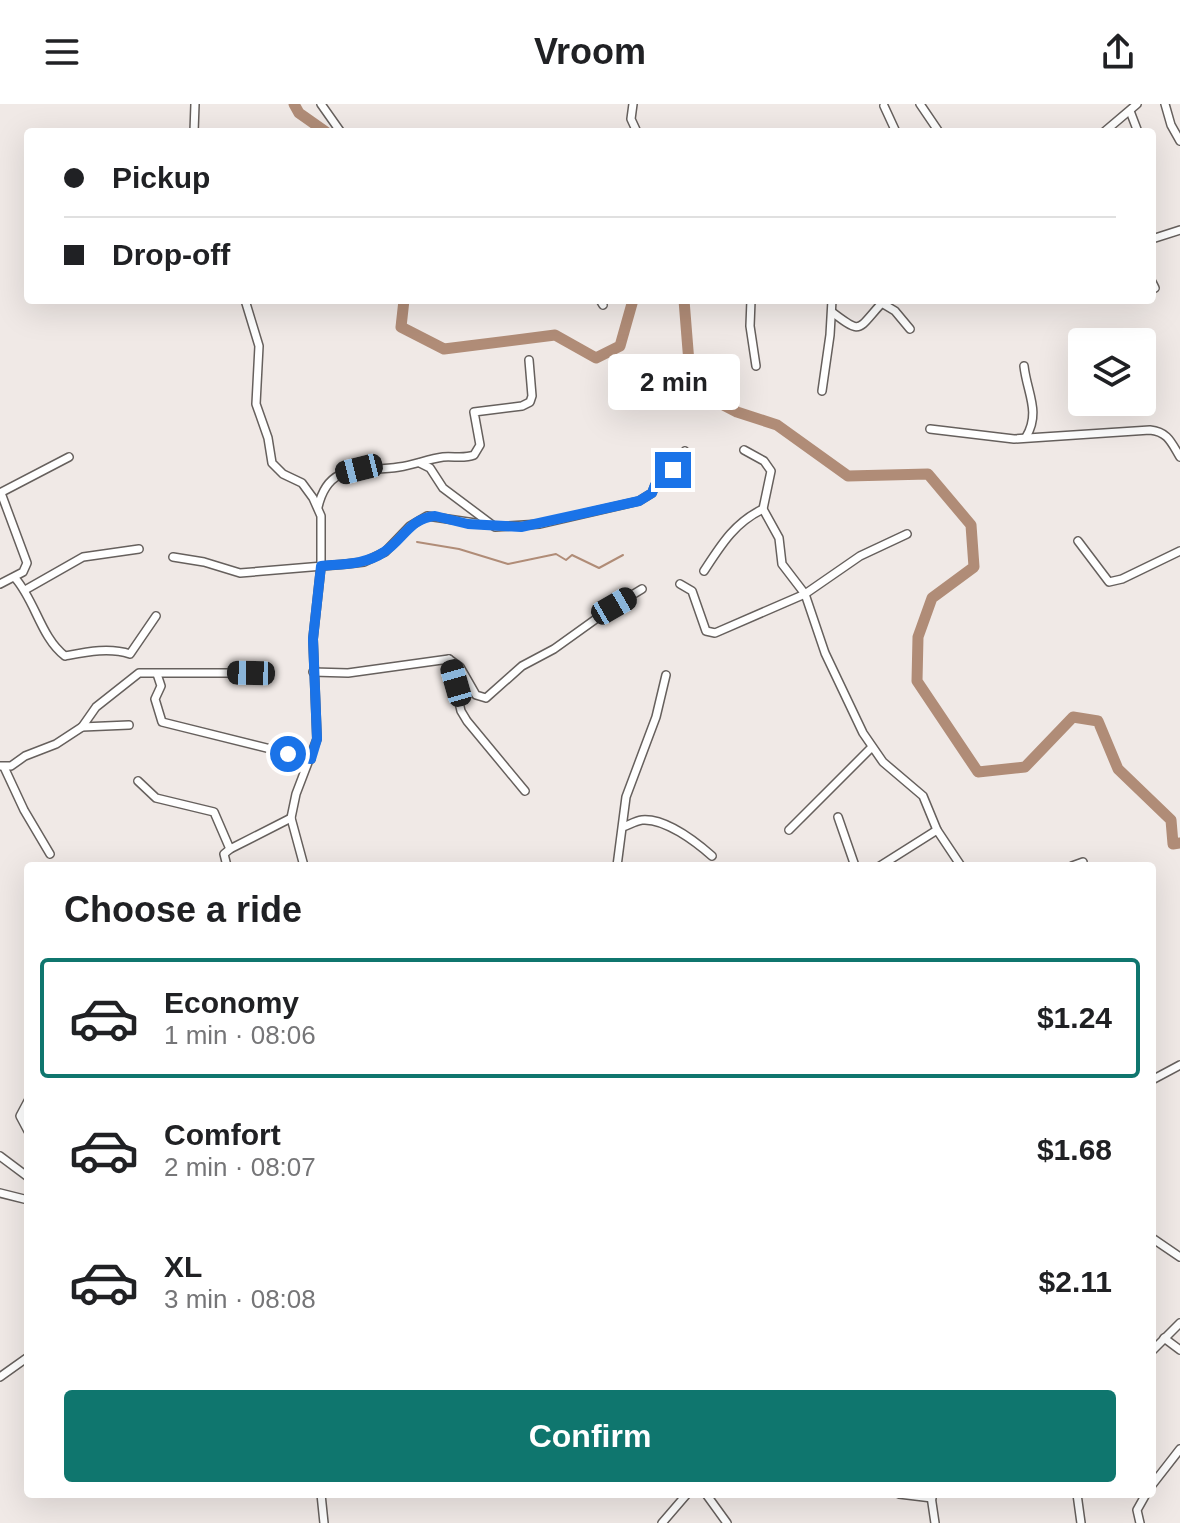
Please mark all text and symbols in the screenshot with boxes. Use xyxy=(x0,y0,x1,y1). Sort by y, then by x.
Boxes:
icon: menu xyxy=(40,30,84,74)
icon: share xyxy=(1096,30,1140,74)
text: Vroom xyxy=(534,31,646,72)
text: Pickup xyxy=(112,161,210,194)
text: Drop-off xyxy=(112,238,230,271)
map controls xyxy=(1068,328,1156,416)
button: layers xyxy=(1068,328,1156,416)
callout: 2 min xyxy=(607,354,739,410)
text: 2 min xyxy=(640,367,708,397)
car xyxy=(333,452,385,486)
route end xyxy=(655,452,691,488)
car xyxy=(587,584,641,628)
car xyxy=(438,657,474,709)
car xyxy=(227,661,275,685)
route start xyxy=(270,736,306,772)
text: Choose a ride xyxy=(64,889,302,930)
icon: car xyxy=(68,982,140,1054)
text: Economy xyxy=(164,986,299,1019)
text: $1.24 xyxy=(1037,1001,1112,1034)
text: 1 min · 08:06 xyxy=(164,1020,316,1050)
icon: car xyxy=(68,1114,140,1186)
text: Comfort xyxy=(164,1118,281,1151)
text: $1.68 xyxy=(1037,1133,1112,1166)
text: 2 min · 08:07 xyxy=(164,1152,316,1182)
icon: car xyxy=(68,1246,140,1318)
text: XL xyxy=(164,1250,202,1283)
text: $2.11 xyxy=(1039,1265,1112,1298)
text: 3 min · 08:08 xyxy=(164,1284,316,1314)
button: Confirm xyxy=(64,1390,1116,1482)

